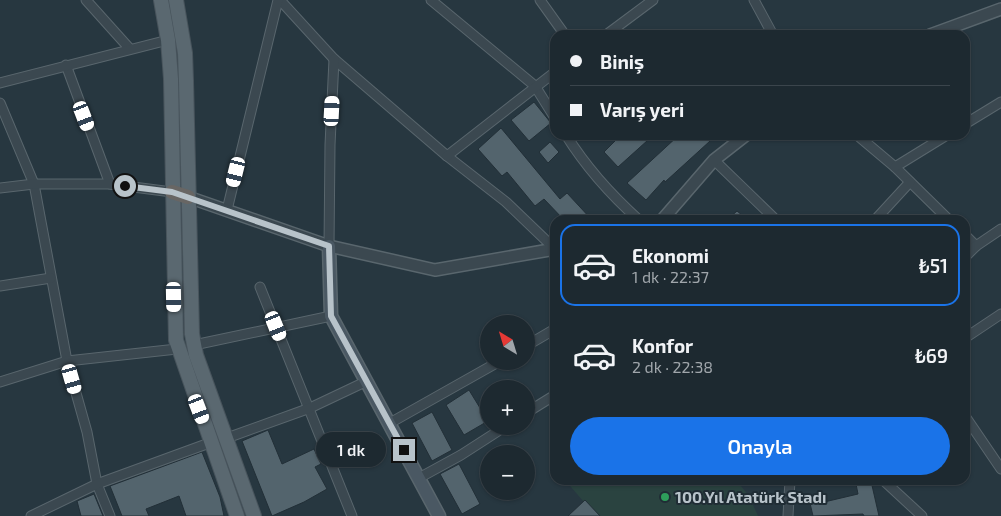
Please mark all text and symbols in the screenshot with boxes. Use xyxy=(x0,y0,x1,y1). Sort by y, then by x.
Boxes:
text: Biniş xyxy=(600,50,644,73)
car xyxy=(323,96,340,126)
text: Varış yeri xyxy=(600,98,684,121)
car xyxy=(71,99,96,133)
car xyxy=(225,156,246,188)
route start xyxy=(114,175,136,197)
icon: car xyxy=(572,243,617,288)
text: Ekonomi xyxy=(632,244,709,267)
text: ₺51 xyxy=(919,254,948,277)
text: 1 dk · 22:37 xyxy=(632,267,709,286)
car xyxy=(166,282,181,312)
car xyxy=(263,309,288,343)
north arrow xyxy=(480,315,535,370)
map controls xyxy=(480,315,535,500)
icon: car xyxy=(572,333,617,378)
text: Konfor xyxy=(632,334,693,357)
text: ₺69 xyxy=(915,344,948,367)
text: 2 dk · 22:38 xyxy=(632,357,713,376)
car xyxy=(60,363,83,395)
button: + xyxy=(480,380,535,435)
car xyxy=(186,392,211,426)
button: Onayla xyxy=(570,417,950,475)
callout: 1 dk xyxy=(316,432,386,468)
route end xyxy=(393,439,415,461)
text: 1 dk xyxy=(337,440,365,459)
button: − xyxy=(480,445,535,500)
place label: 100.Yıl Atatürk Stadı xyxy=(675,487,826,506)
marker: 100.Yıl Atatürk Stadı xyxy=(659,491,671,503)

